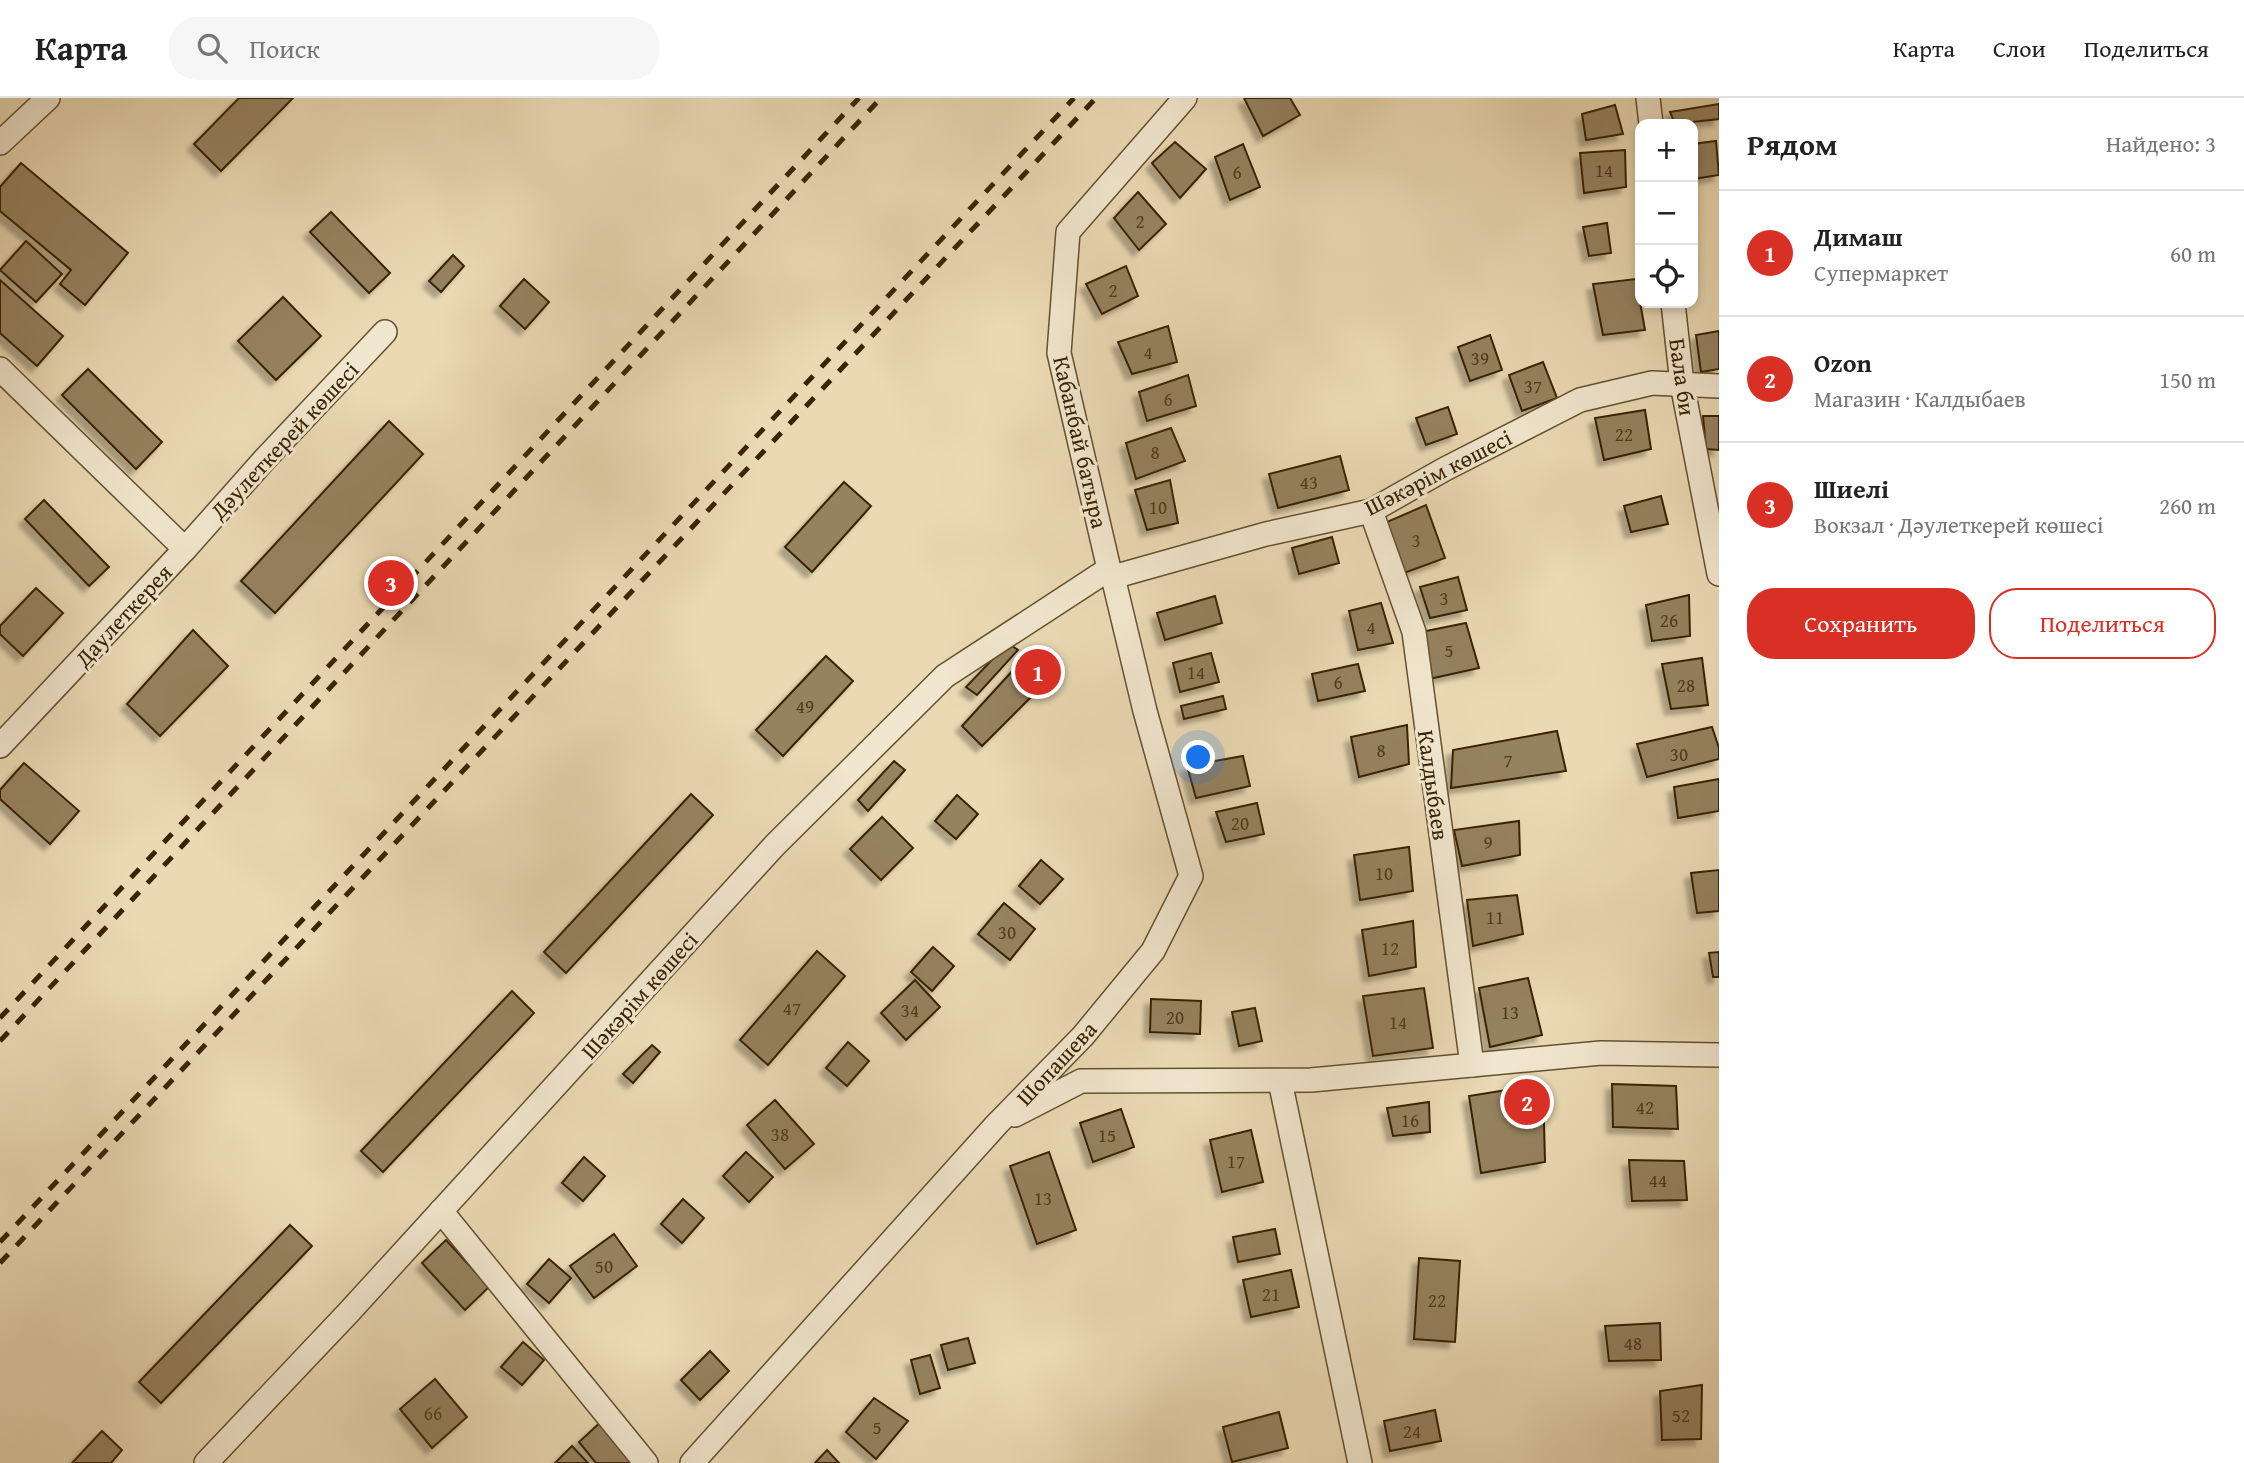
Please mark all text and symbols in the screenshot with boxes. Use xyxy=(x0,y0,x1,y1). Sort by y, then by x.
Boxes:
search box xyxy=(169,17,659,80)
text: Карта xyxy=(35,24,127,72)
icon: search xyxy=(193,29,231,67)
text: Поиск xyxy=(249,29,320,68)
text: Карта xyxy=(1893,31,1955,66)
text: Слои xyxy=(1993,31,2046,66)
text: Поделиться xyxy=(2084,31,2209,66)
map controls xyxy=(1635,119,1698,308)
button: + xyxy=(1635,119,1698,182)
text: Рядом xyxy=(1747,122,1838,166)
text: Найдено: 3 xyxy=(2106,127,2216,160)
house number: 14 xyxy=(1595,156,1613,184)
house number: 6 xyxy=(1232,158,1242,186)
button: − xyxy=(1635,182,1698,245)
house number: 2 xyxy=(1135,207,1145,235)
text: Димаш xyxy=(1814,217,1903,256)
text: 1 xyxy=(1764,237,1776,270)
text: 60 m xyxy=(2170,237,2216,270)
button: locate xyxy=(1635,245,1698,308)
text: Супермаркет xyxy=(1814,256,1948,289)
house number: 2 xyxy=(1108,276,1118,304)
street label: Бала би xyxy=(1661,336,1705,418)
house number: 4 xyxy=(1143,338,1153,366)
text: Ozon xyxy=(1814,343,1872,382)
house number: 39 xyxy=(1471,344,1489,372)
street label: Кабанбай батыра xyxy=(1045,353,1117,531)
street label: Дәулеткерей көшесі xyxy=(201,354,366,527)
text: 2 xyxy=(1764,363,1776,396)
text: 150 m xyxy=(2159,363,2216,396)
house number: 37 xyxy=(1524,372,1542,400)
text: Магазин · Калдыбаев xyxy=(1814,382,2026,415)
house number: 6 xyxy=(1163,385,1173,413)
house number: 22 xyxy=(1615,420,1633,448)
street label: Шәкәрім көшесі xyxy=(1358,421,1518,523)
house number: 8 xyxy=(1150,438,1160,466)
house number: 43 xyxy=(1300,468,1318,496)
text: Шиелі xyxy=(1814,469,1889,508)
text: 3 xyxy=(1764,489,1776,522)
text: 260 m xyxy=(2159,489,2216,522)
house number: 10 xyxy=(1149,493,1167,521)
text: Вокзал · Дәулеткерей көшесі xyxy=(1814,508,2103,541)
house number: 3 xyxy=(1411,526,1421,554)
street label: Даулеткерея xyxy=(66,556,179,674)
pin: 3 xyxy=(368,557,414,609)
house number: 3 xyxy=(1439,584,1449,612)
button: Сохранить xyxy=(1747,588,1975,659)
button: Поделиться xyxy=(1989,588,2216,659)
house number: 26 xyxy=(1660,606,1678,634)
house number: 4 xyxy=(1366,613,1376,641)
house number: 5 xyxy=(1444,636,1454,664)
pin: 1 xyxy=(1015,646,1061,698)
house number: 14 xyxy=(1187,658,1205,686)
house number: 6 xyxy=(1333,668,1343,696)
house number: 28 xyxy=(1677,671,1695,699)
house number: 49 xyxy=(796,692,814,720)
street label: Калдыбаев xyxy=(1410,728,1458,842)
house number: 8 xyxy=(1376,736,1386,764)
your location xyxy=(1181,740,1215,774)
house number: 30 xyxy=(1670,740,1688,768)
house number: 7 xyxy=(1503,746,1513,774)
house number: 20 xyxy=(1231,809,1249,837)
house number: 9 xyxy=(1483,828,1493,856)
house number: 10 xyxy=(1375,859,1393,887)
house number: 11 xyxy=(1486,903,1504,931)
house number: 30 xyxy=(998,918,1016,946)
street label: Шәкәрім көшесі xyxy=(573,924,705,1066)
house number: 12 xyxy=(1381,934,1399,962)
house number: 47 xyxy=(783,994,801,1022)
house number: 34 xyxy=(901,996,919,1024)
house number: 13 xyxy=(1501,998,1519,1026)
house number: 20 xyxy=(1166,1003,1184,1031)
house number: 14 xyxy=(1389,1008,1407,1036)
street label: Шопашева xyxy=(1008,1013,1104,1113)
pin: 2 xyxy=(1504,1076,1550,1128)
house number: 42 xyxy=(1636,1093,1654,1121)
house number: 16 xyxy=(1401,1106,1419,1134)
house number: 38 xyxy=(771,1120,789,1148)
house number: 15 xyxy=(1098,1121,1116,1149)
house number: 17 xyxy=(1227,1147,1245,1175)
house number: 44 xyxy=(1649,1166,1667,1194)
house number: 13 xyxy=(1034,1184,1052,1212)
house number: 50 xyxy=(595,1252,613,1280)
house number: 21 xyxy=(1262,1280,1280,1308)
house number: 22 xyxy=(1428,1286,1446,1314)
house number: 48 xyxy=(1624,1329,1642,1357)
house number: 66 xyxy=(424,1399,442,1427)
house number: 52 xyxy=(1672,1401,1690,1429)
house number: 5 xyxy=(872,1413,882,1441)
house number: 24 xyxy=(1403,1417,1421,1445)

